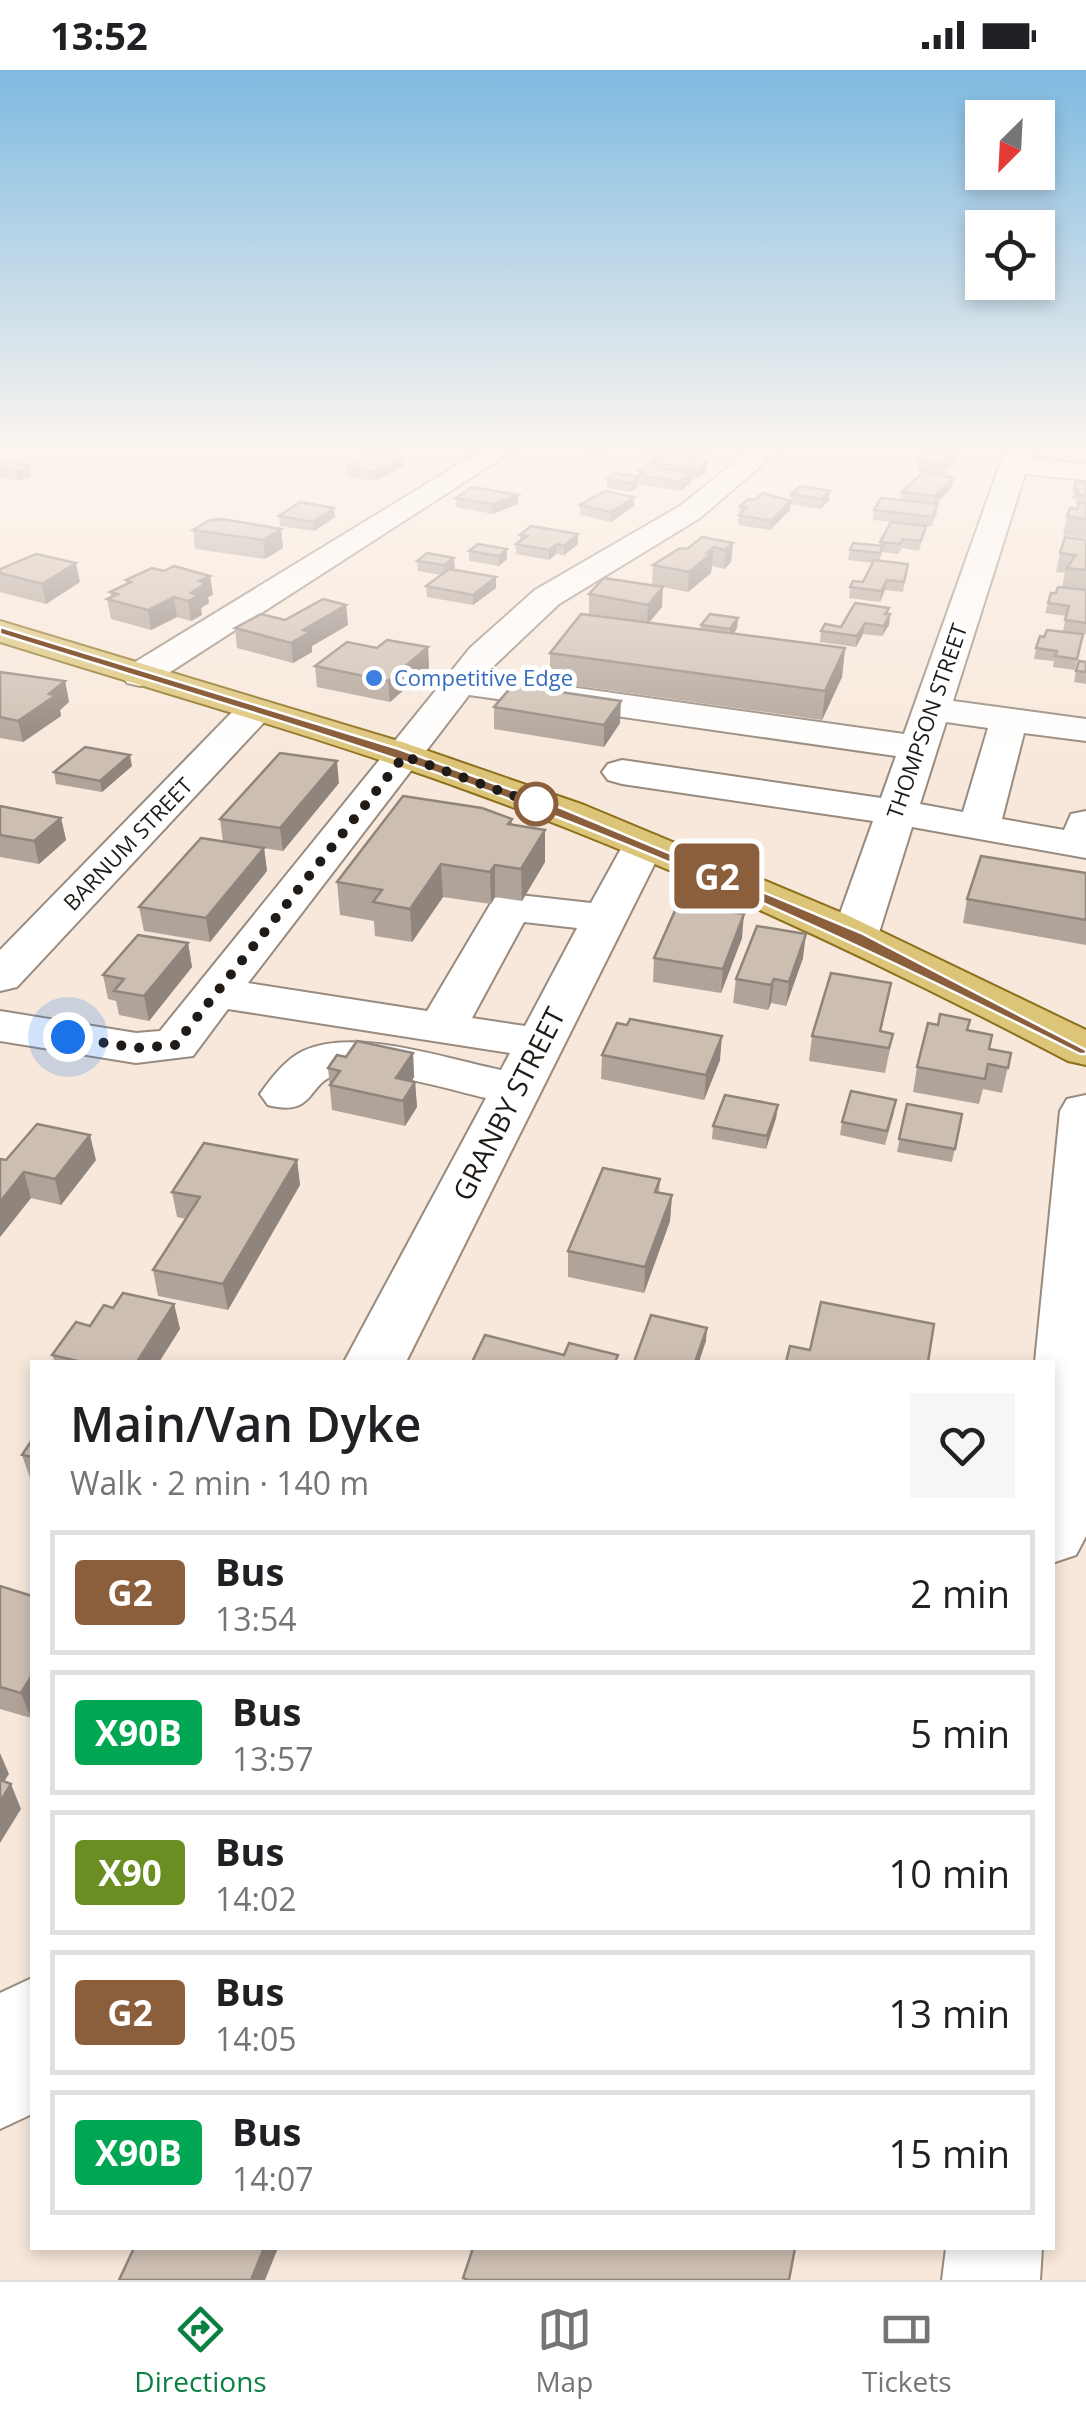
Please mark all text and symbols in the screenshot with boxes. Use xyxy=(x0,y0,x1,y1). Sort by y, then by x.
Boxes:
text: 13:52 xyxy=(50,9,148,61)
north arrow xyxy=(965,100,1055,190)
map controls xyxy=(965,100,1055,300)
button: locate xyxy=(965,210,1055,300)
street label: THOMPSON STREET xyxy=(879,619,973,822)
place label: Competitive Edge xyxy=(394,662,573,692)
marker: Competitive Edge xyxy=(363,667,385,689)
street label: BARNUM STREET xyxy=(56,770,199,916)
unlabelled marker xyxy=(515,783,557,825)
line badge: G2 xyxy=(672,844,762,908)
text: G2 xyxy=(694,853,740,900)
street label: GRANBY STREET xyxy=(443,1000,573,1207)
your location xyxy=(43,1012,93,1062)
text: Main/Van Dyke xyxy=(70,1391,421,1456)
button: heart xyxy=(910,1393,1015,1498)
text: Walk · 2 min · 140 m xyxy=(70,1461,369,1504)
text: Bus xyxy=(215,1545,284,1597)
text: 2 min xyxy=(910,1567,1010,1619)
text: G2 xyxy=(107,1569,153,1616)
text: 13:54 xyxy=(215,1597,297,1640)
text: Bus xyxy=(232,1685,301,1737)
text: 5 min xyxy=(910,1707,1010,1759)
text: X90B xyxy=(95,1709,182,1756)
text: 13:57 xyxy=(232,1737,313,1780)
text: Bus xyxy=(215,1825,284,1877)
text: 10 min xyxy=(889,1847,1010,1899)
text: X90 xyxy=(98,1849,162,1896)
text: 14:02 xyxy=(215,1877,297,1920)
text: Bus xyxy=(215,1965,284,2017)
text: 13 min xyxy=(889,1987,1010,2039)
text: G2 xyxy=(107,1989,153,2036)
text: 14:05 xyxy=(215,2017,297,2060)
text: Bus xyxy=(232,2105,301,2157)
text: 15 min xyxy=(889,2127,1010,2179)
text: X90B xyxy=(95,2129,182,2176)
text: 14:07 xyxy=(232,2157,313,2200)
tab: Directions xyxy=(134,2302,267,2400)
tab: Map xyxy=(535,2302,593,2400)
tab: Tickets xyxy=(862,2302,952,2400)

